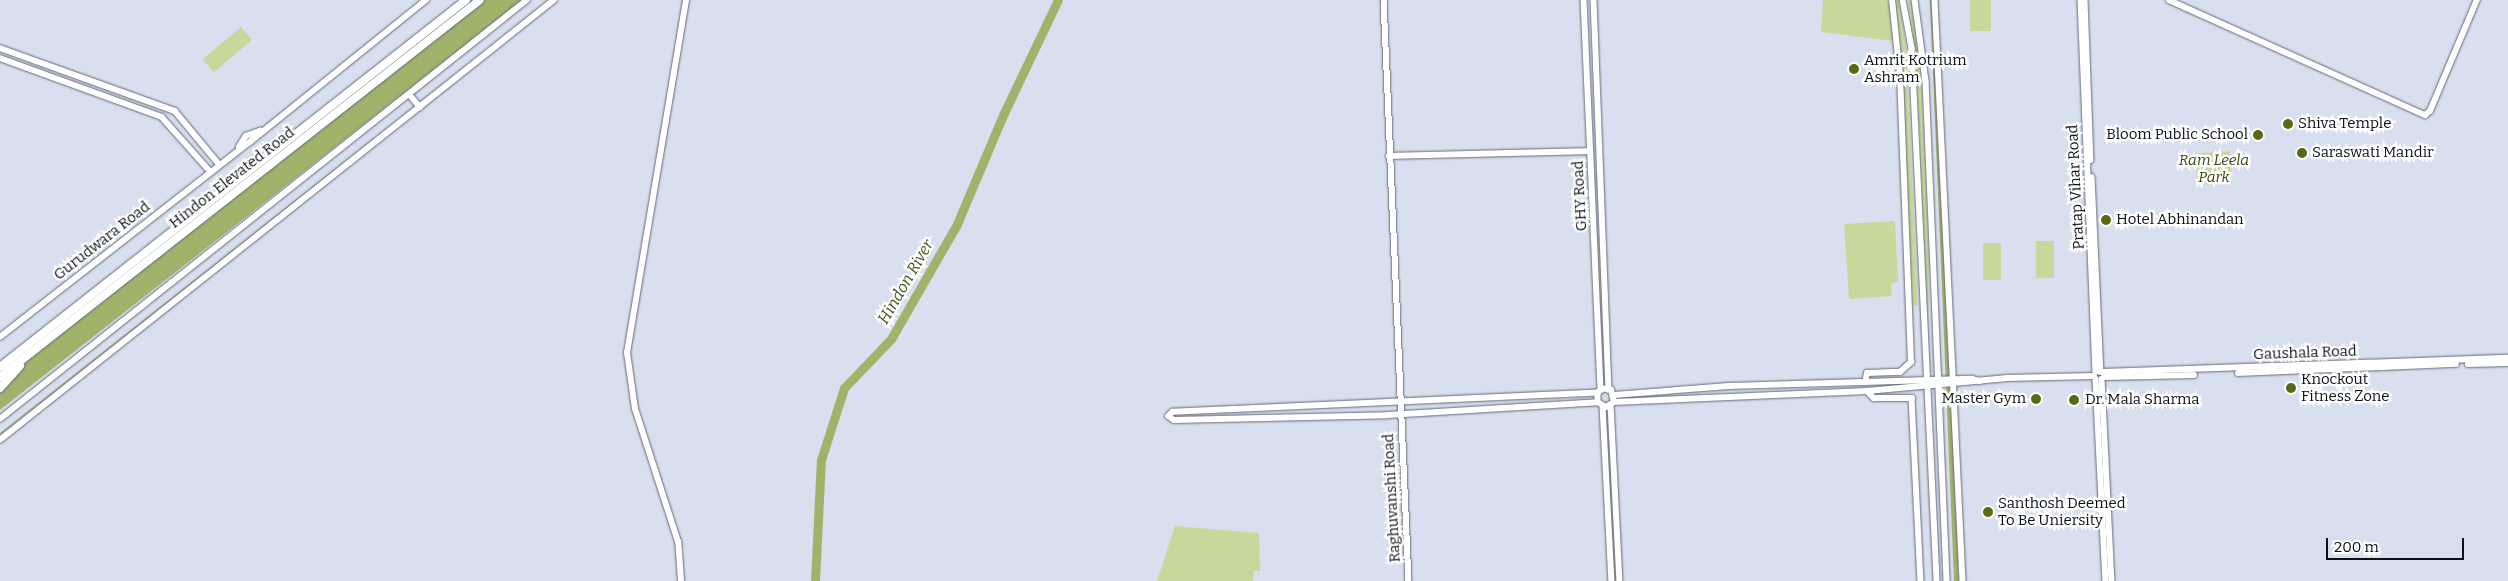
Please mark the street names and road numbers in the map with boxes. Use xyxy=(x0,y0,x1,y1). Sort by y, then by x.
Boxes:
street label: Hindon Elevated Road xyxy=(166,124,298,232)
street label: Pratap Vihar Road xyxy=(2064,124,2088,250)
street label: GHY Road xyxy=(1569,160,1591,232)
street label: Gurudwara Road xyxy=(50,198,154,284)
street label: Gaushala Road xyxy=(2253,342,2357,364)
street label: Raghuvanshi Road xyxy=(1380,433,1404,563)

